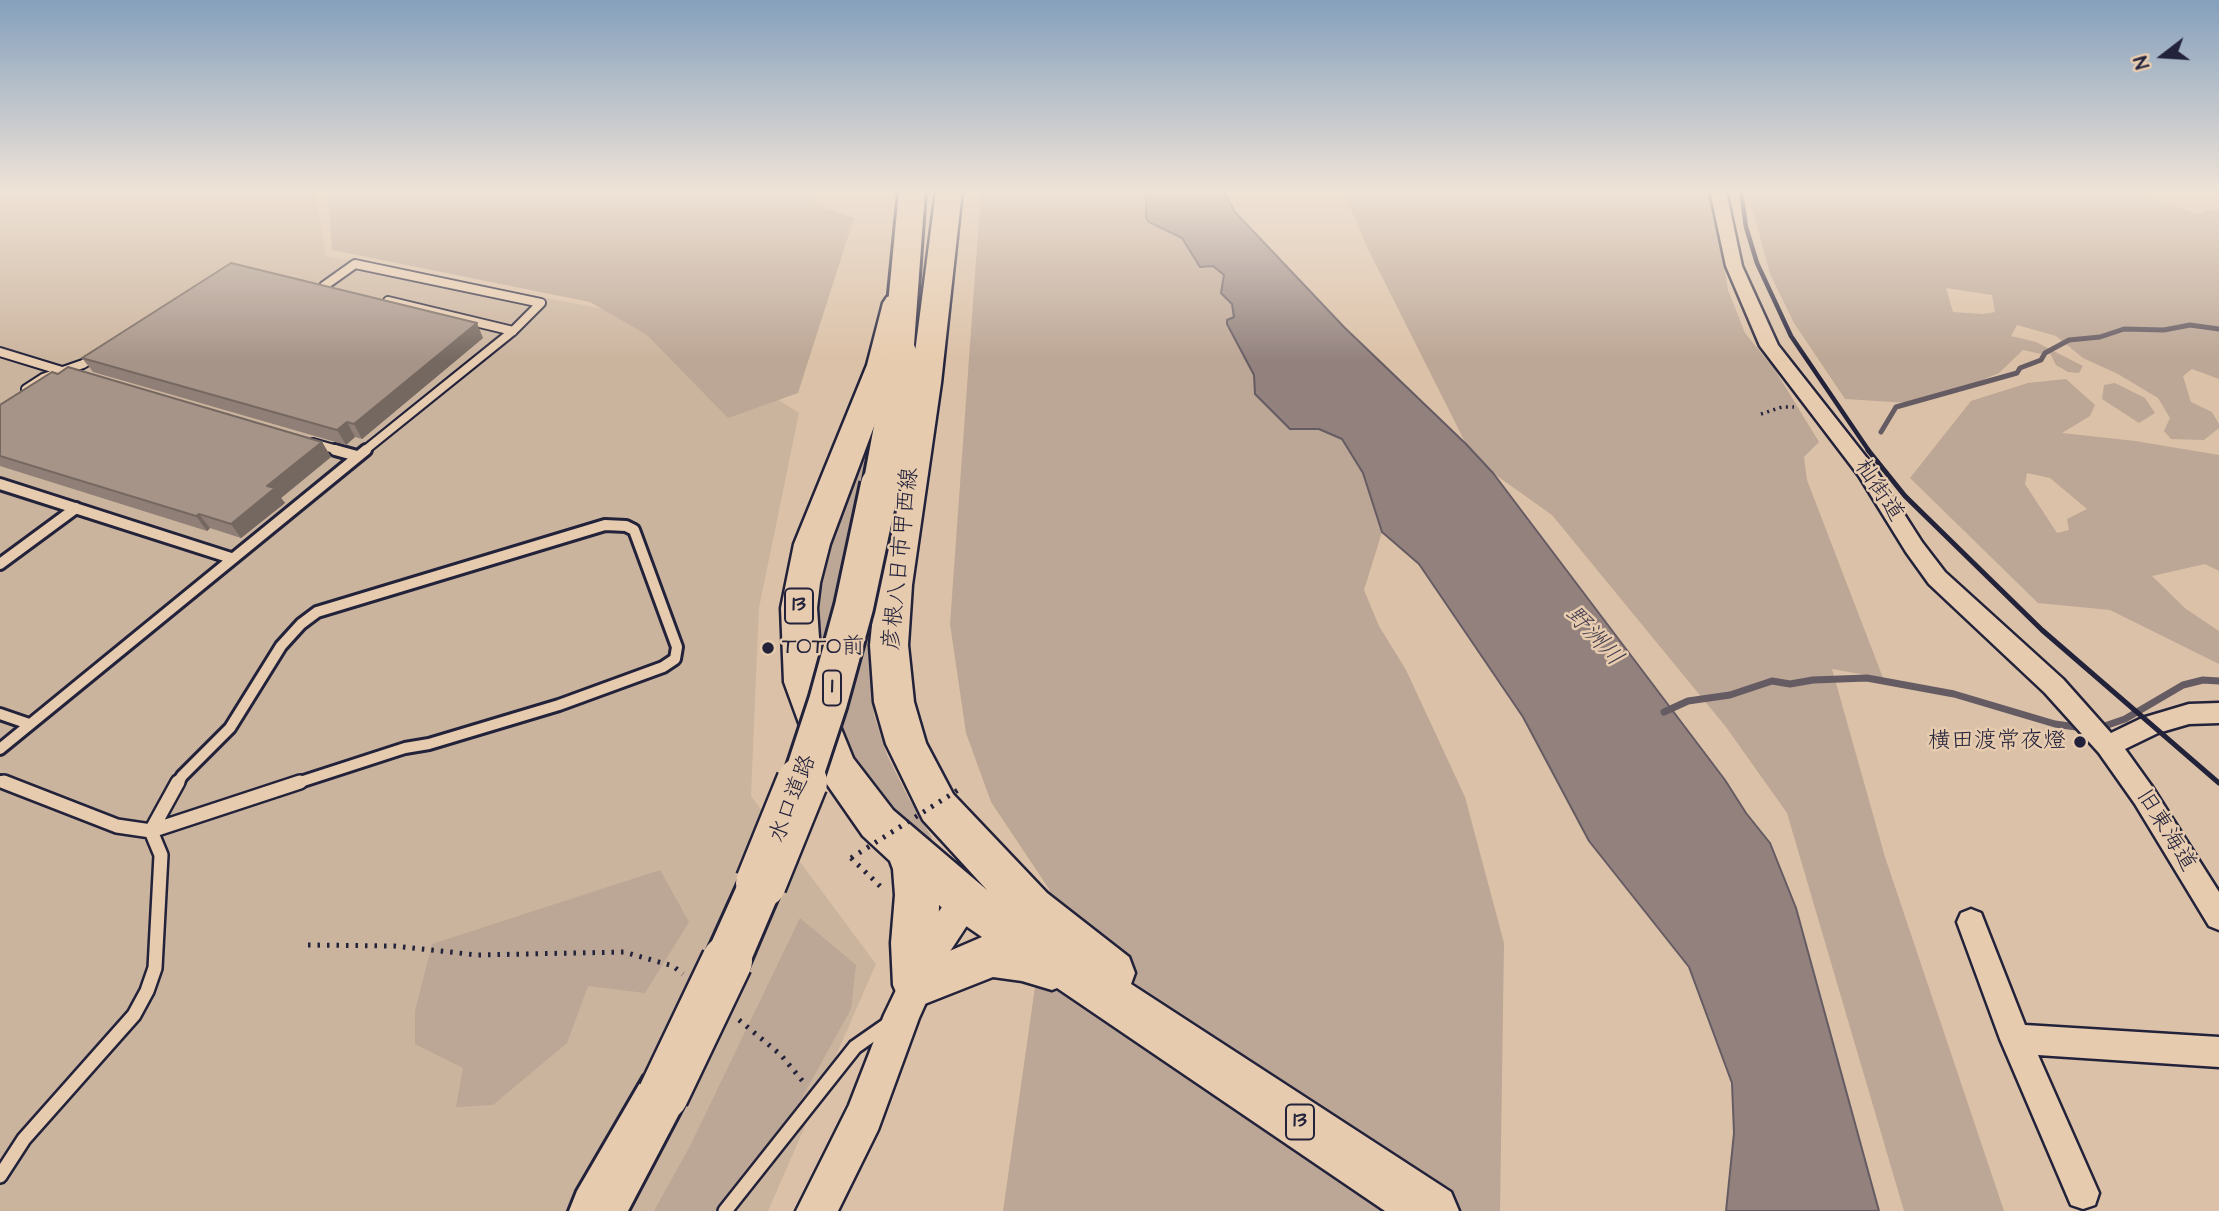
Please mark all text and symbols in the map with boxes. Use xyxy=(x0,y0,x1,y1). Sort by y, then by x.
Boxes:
north arrow xyxy=(2128,21,2198,91)
text: N xyxy=(2128,53,2157,72)
street label: 杣街道 xyxy=(1847,455,1909,527)
street label: 彦根八日市甲西線 xyxy=(879,466,925,652)
road number: 13 xyxy=(785,588,813,624)
water label: 野洲川 xyxy=(1558,601,1628,673)
place label: TOTO前 xyxy=(782,634,864,662)
marker: TOTO前 xyxy=(760,640,776,656)
road number: 1 xyxy=(823,670,841,706)
place label: 横田渡常夜燈 xyxy=(1928,728,2066,756)
marker: 横田渡常夜燈 xyxy=(2072,734,2088,750)
street label: 水口道路 xyxy=(765,751,823,847)
street label: 旧東海道 xyxy=(2129,785,2201,877)
road number: 13 xyxy=(1286,1104,1314,1140)

